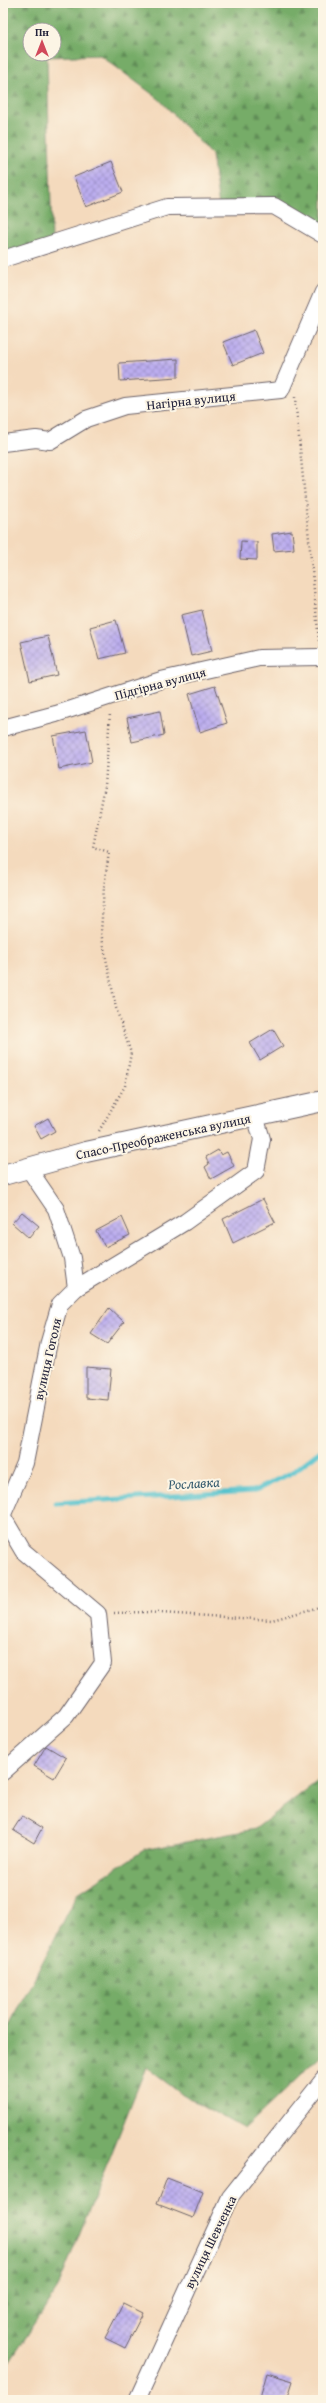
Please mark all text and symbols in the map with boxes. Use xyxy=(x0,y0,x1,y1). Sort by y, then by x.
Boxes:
north arrow xyxy=(22,22,62,62)
text: Пн xyxy=(35,24,49,40)
street label: Нагірна вулиця xyxy=(146,386,237,415)
street label: Підгірна вулиця xyxy=(112,662,208,705)
street label: Спасо-Преображенська вулиця xyxy=(74,1109,253,1164)
street label: вулиця Гоголя xyxy=(29,1316,66,1402)
water label: Рославка xyxy=(167,1472,221,1494)
street label: вулиця Шевченка xyxy=(180,2192,242,2292)

